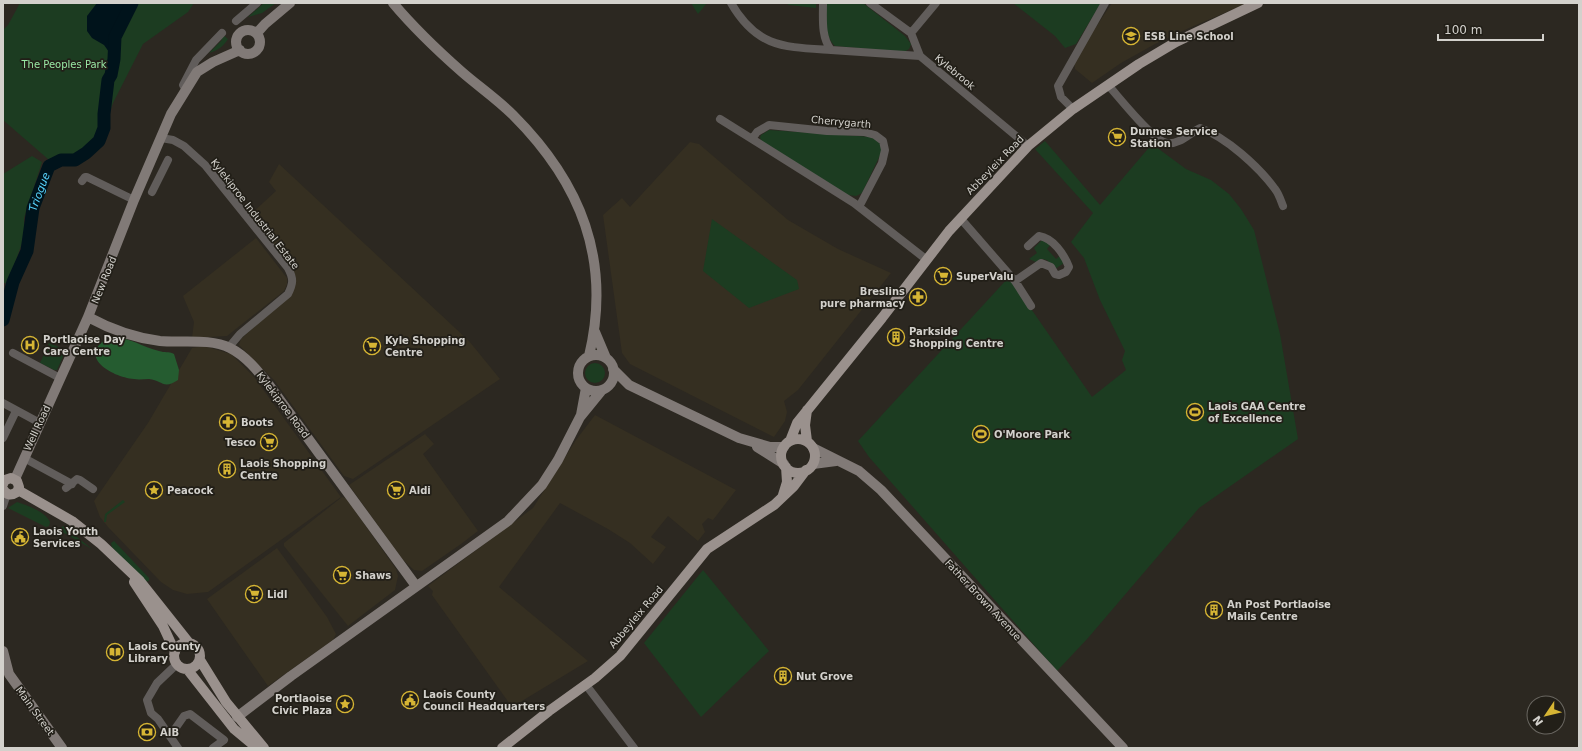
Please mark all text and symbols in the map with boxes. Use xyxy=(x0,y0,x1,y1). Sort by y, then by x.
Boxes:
scale bar xyxy=(1438,16,1543,42)
text: 100 m xyxy=(1444,23,1482,37)
school or university icon: ESB Line School xyxy=(1121,26,1141,46)
place label: ESB Line School xyxy=(1144,31,1234,42)
street label: Kylebrook xyxy=(933,52,977,92)
park label: The Peoples Park xyxy=(21,59,107,70)
street label: Cherrygarth xyxy=(810,114,872,130)
place label: Dunnes Service Station xyxy=(1130,126,1218,149)
supermarket icon: Dunnes Service Station xyxy=(1107,127,1127,147)
street label: Abbeyleix Road xyxy=(964,133,1026,197)
street label: Kylekiproe Industrial Estate xyxy=(209,157,301,271)
water label: Triogue xyxy=(26,170,53,212)
street label: New Road xyxy=(90,255,118,305)
supermarket icon: SuperValu xyxy=(933,266,953,286)
place label: SuperValu xyxy=(956,271,1014,282)
place label: Breslins pure pharmacy xyxy=(820,286,905,309)
pharmacy icon: Breslins pure pharmacy xyxy=(908,287,928,307)
place label: Parkside Shopping Centre xyxy=(909,326,1004,349)
building icon: Parkside Shopping Centre xyxy=(886,327,906,347)
place label: Portlaoise Day Care Centre xyxy=(43,334,125,357)
hospital icon: Portlaoise Day Care Centre xyxy=(20,335,40,355)
place label: Kyle Shopping Centre xyxy=(385,335,466,358)
supermarket icon: Kyle Shopping Centre xyxy=(362,336,382,356)
street label: Kylekiproe Road xyxy=(255,370,311,440)
place label: Laois GAA Centre of Excellence xyxy=(1208,401,1306,424)
sports icon: Laois GAA Centre of Excellence xyxy=(1185,402,1205,422)
street label: Well Road xyxy=(22,403,52,453)
pharmacy icon: Boots xyxy=(218,412,238,432)
place label: Boots xyxy=(241,417,273,428)
sports icon: O'Moore Park xyxy=(971,424,991,444)
place label: O'Moore Park xyxy=(994,429,1070,440)
supermarket icon: Tesco xyxy=(259,432,279,452)
place label: Tesco xyxy=(225,437,256,448)
place label: Laois Shopping Centre xyxy=(240,458,326,481)
building icon: Laois Shopping Centre xyxy=(217,459,237,479)
place icon: Peacock xyxy=(144,480,164,500)
supermarket icon: Aldi xyxy=(386,480,406,500)
place label: Peacock xyxy=(167,485,214,496)
place label: Aldi xyxy=(409,485,431,496)
place label: Laois Youth Services xyxy=(33,526,98,549)
public building icon: Laois Youth Services xyxy=(10,527,30,547)
street label: Father Brown Avenue xyxy=(943,557,1023,643)
supermarket icon: Shaws xyxy=(332,565,352,585)
place label: Shaws xyxy=(355,570,391,581)
supermarket icon: Lidl xyxy=(244,584,264,604)
street label: Abbeyleix Road xyxy=(607,584,665,650)
place label: Lidl xyxy=(267,589,287,600)
place label: An Post Portlaoise Mails Centre xyxy=(1227,599,1331,622)
building icon: An Post Portlaoise Mails Centre xyxy=(1204,600,1224,620)
place label: Laois County Library xyxy=(128,641,201,664)
library icon: Laois County Library xyxy=(105,642,125,662)
building icon: Nut Grove xyxy=(773,666,793,686)
place label: Nut Grove xyxy=(796,671,853,682)
street label: Main Street xyxy=(14,685,56,738)
place label: Laois County Council Headquarters xyxy=(423,689,545,712)
public building icon: Laois County Council Headquarters xyxy=(400,690,420,710)
place label: Portlaoise Civic Plaza xyxy=(272,693,332,716)
place icon: Portlaoise Civic Plaza xyxy=(335,694,355,714)
north arrow xyxy=(1526,695,1566,735)
text: N xyxy=(1530,713,1546,728)
bank icon: AIB xyxy=(137,722,157,742)
place label: AIB xyxy=(160,727,179,738)

